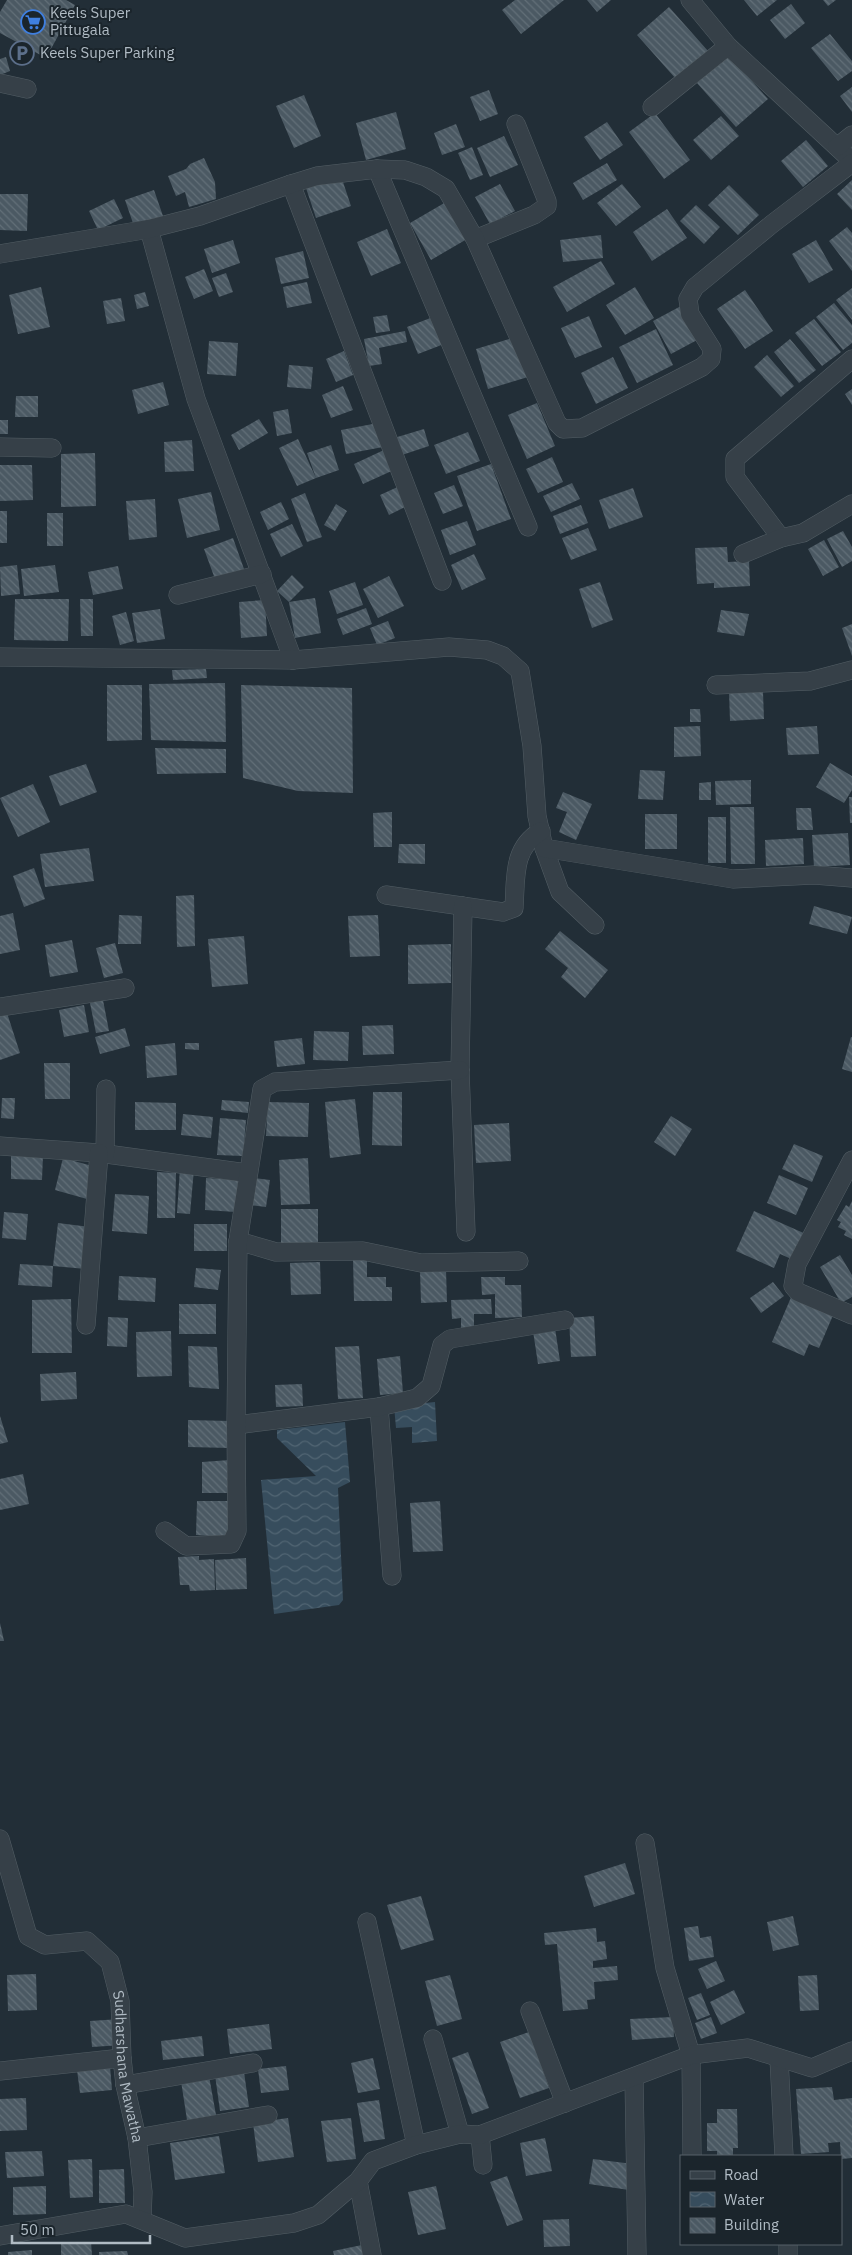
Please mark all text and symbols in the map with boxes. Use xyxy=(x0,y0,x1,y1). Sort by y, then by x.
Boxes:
place label: Keels Super Pittugala xyxy=(50,3,131,39)
supermarket icon: Keels Super Pittugala xyxy=(20,9,46,35)
parking icon: Keels Super Parking xyxy=(9,40,35,66)
place label: Keels Super Parking xyxy=(40,43,174,62)
street label: Sudharshana Mawatha xyxy=(109,1988,147,2143)
legend xyxy=(680,2155,842,2245)
text: Road xyxy=(724,2165,759,2184)
text: Water xyxy=(724,2190,765,2209)
scale bar xyxy=(12,2212,150,2244)
text: Building xyxy=(724,2215,779,2234)
text: 50 m xyxy=(20,2220,55,2239)

